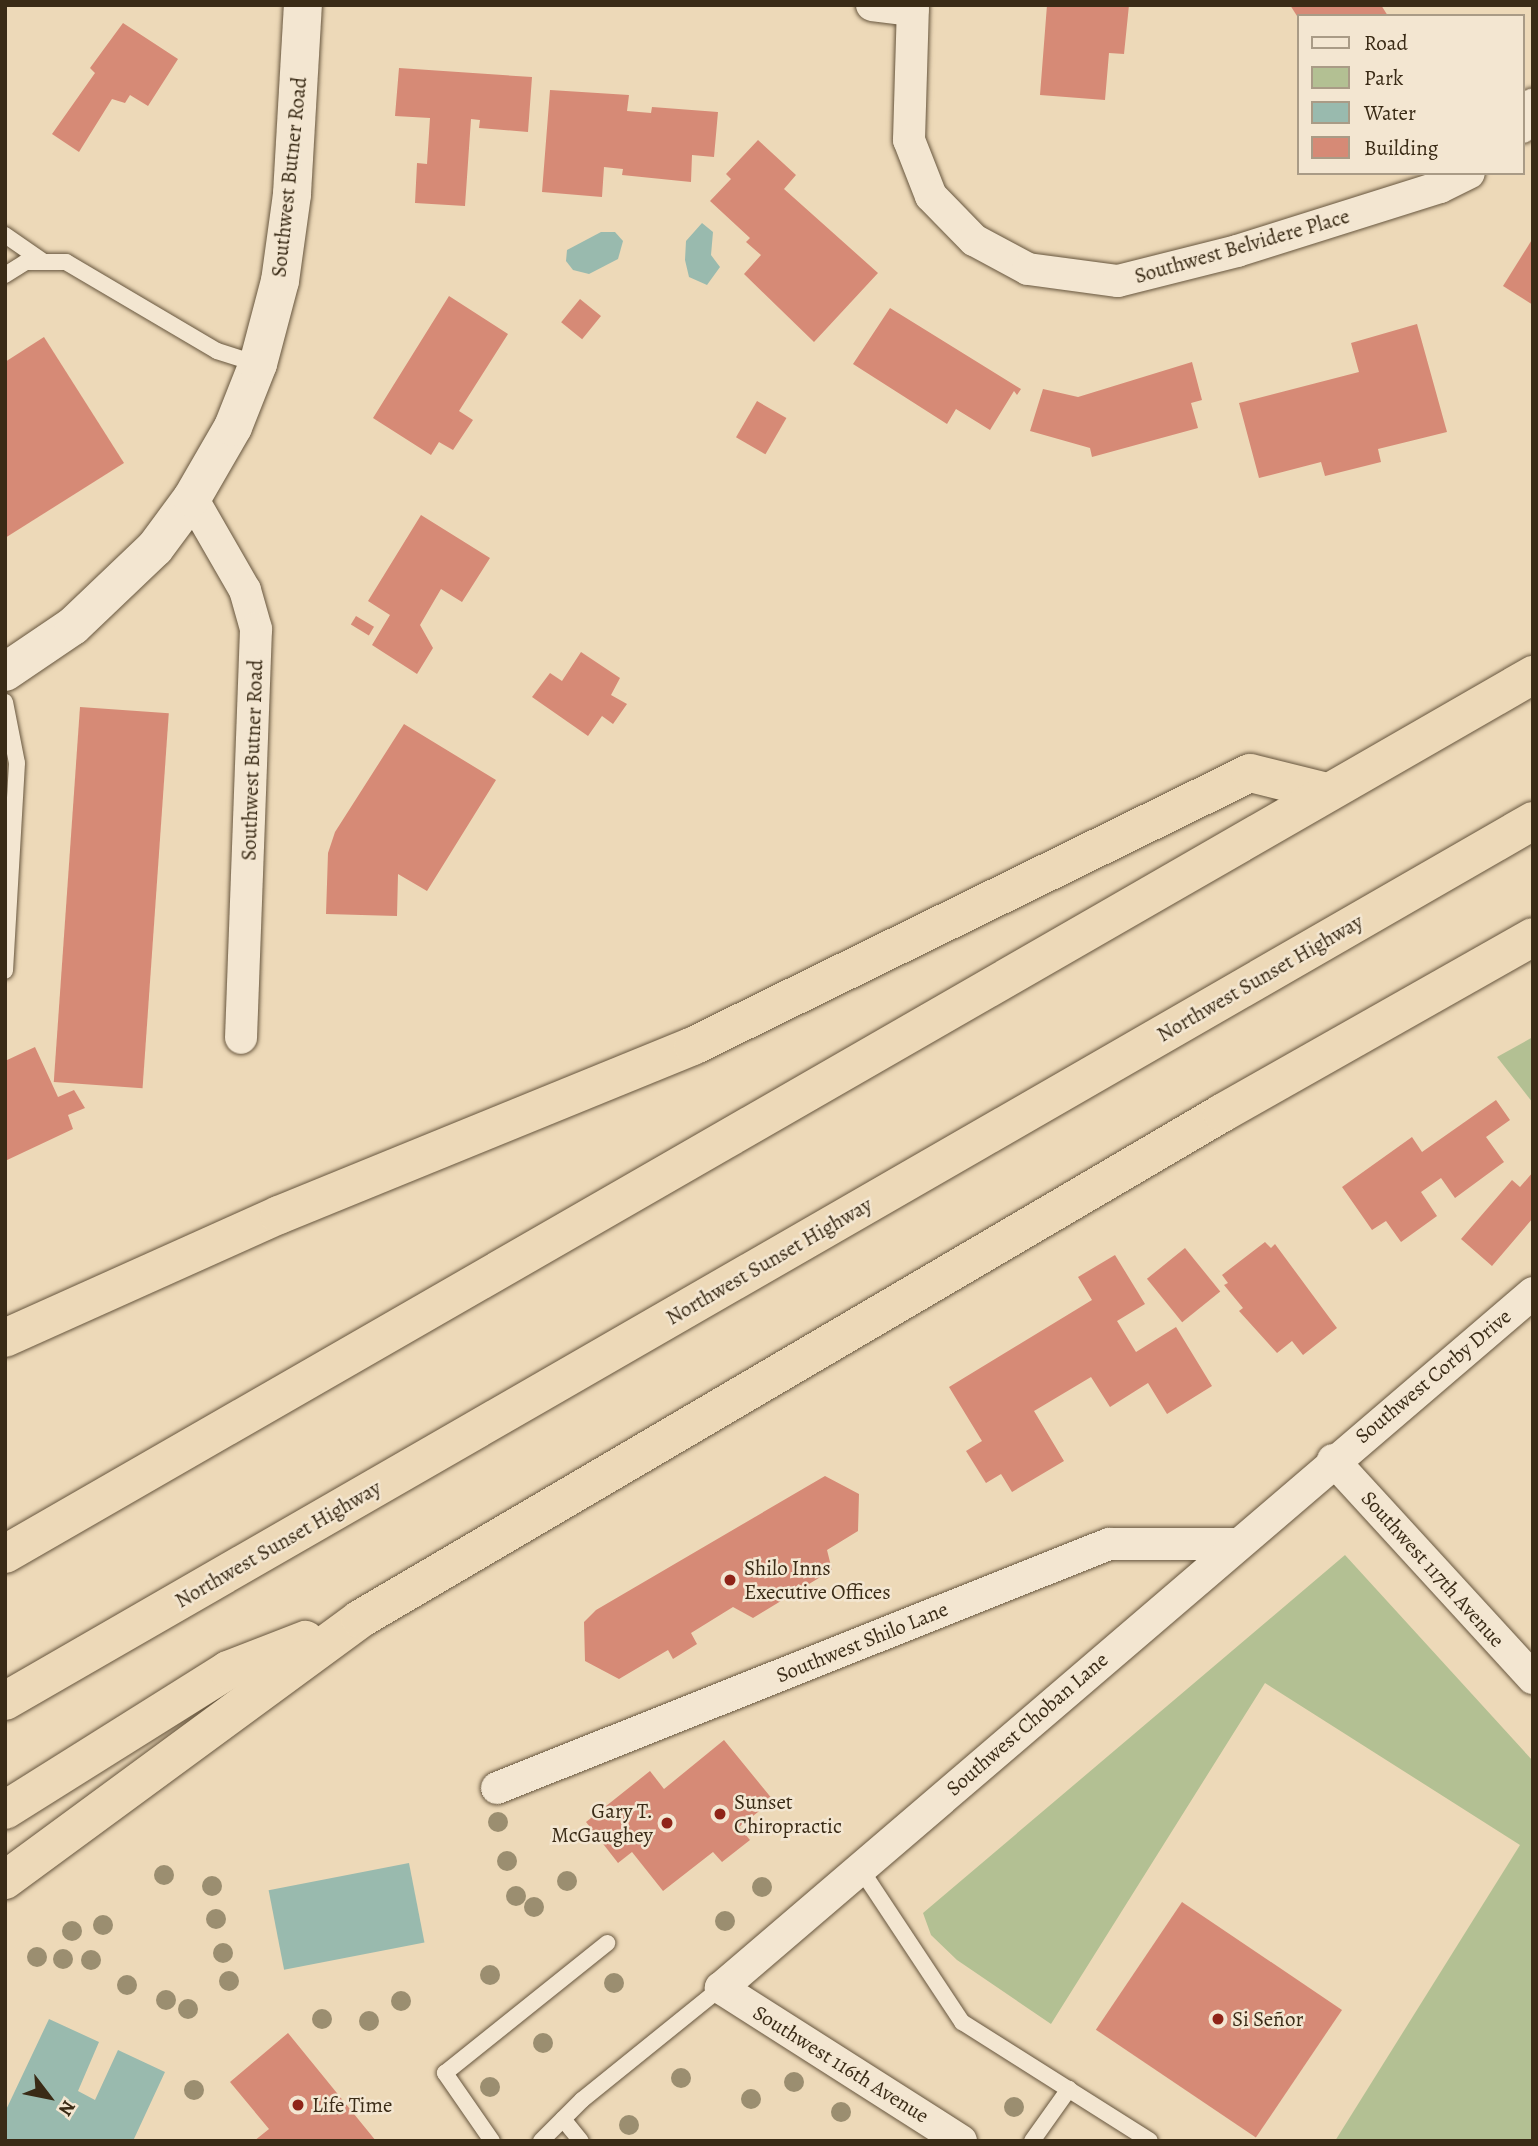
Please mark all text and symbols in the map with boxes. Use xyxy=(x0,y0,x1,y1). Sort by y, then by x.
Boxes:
legend xyxy=(1296,14,1524,175)
text: Road xyxy=(1364,29,1408,57)
text: Park xyxy=(1364,64,1403,92)
street label: Southwest Butner Road xyxy=(266,76,312,278)
text: Water xyxy=(1364,99,1416,127)
text: Building xyxy=(1364,134,1438,162)
street label: Southwest Belvidere Place xyxy=(1132,203,1352,289)
street label: Southwest Butner Road xyxy=(236,659,268,861)
street label: Northwest Sunset Highway xyxy=(1153,909,1367,1047)
street label: Northwest Sunset Highway xyxy=(662,1192,876,1330)
street label: Southwest Corby Drive xyxy=(1350,1303,1516,1449)
street label: Northwest Sunset Highway xyxy=(171,1475,385,1613)
street label: Southwest 117th Avenue xyxy=(1356,1486,1510,1652)
place label: Shilo Inns Executive Offices xyxy=(744,1555,891,1605)
marker: Shilo Inns Executive Offices xyxy=(722,1572,738,1588)
street label: Southwest Shilo Lane xyxy=(773,1596,951,1688)
street label: Southwest Choban Lane xyxy=(941,1647,1113,1801)
place label: Sunset Chiropractic xyxy=(734,1789,842,1839)
place label: Gary T. McGaughey xyxy=(551,1798,653,1848)
marker: Sunset Chiropractic xyxy=(712,1806,728,1822)
marker: Gary T. McGaughey xyxy=(659,1815,675,1831)
street label: Southwest 116th Avenue xyxy=(748,2000,934,2128)
place label: Si Señor xyxy=(1232,2006,1303,2032)
marker: Si Señor xyxy=(1210,2011,1226,2027)
north arrow xyxy=(14,2062,84,2132)
place label: Life Time xyxy=(312,2092,392,2118)
text: N xyxy=(52,2095,82,2121)
marker: Life Time xyxy=(290,2097,306,2113)

